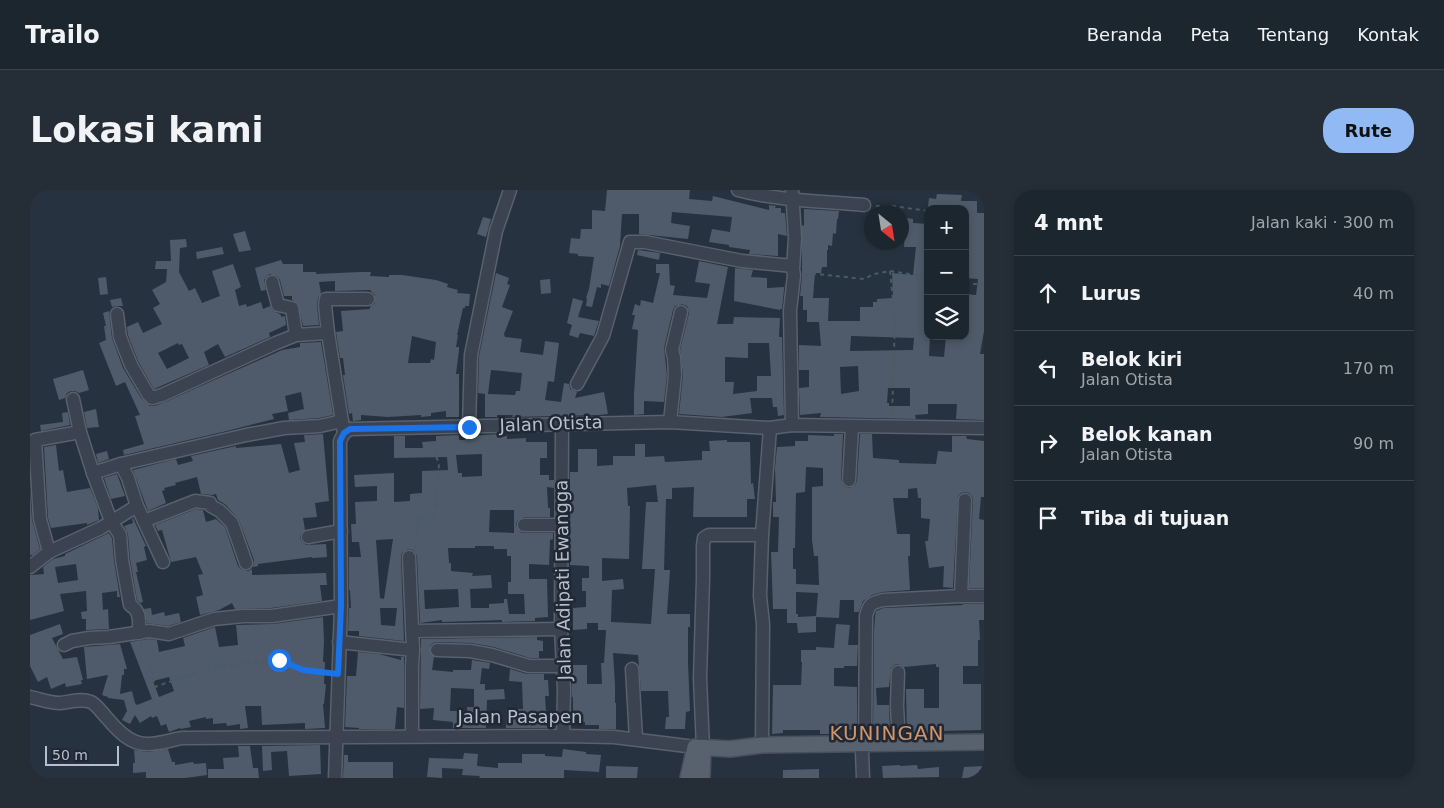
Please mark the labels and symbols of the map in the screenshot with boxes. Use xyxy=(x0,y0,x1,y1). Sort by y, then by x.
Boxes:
north arrow xyxy=(864,205,909,250)
street label: Jalan Otista xyxy=(498,411,603,436)
route end xyxy=(458,416,481,439)
street label: Jalan Adipati Ewangga xyxy=(550,480,575,681)
route start xyxy=(268,649,291,672)
street label: Jalan Pasapen xyxy=(457,706,582,727)
district label: KUNINGAN xyxy=(829,721,945,745)
scale bar xyxy=(45,743,119,766)

